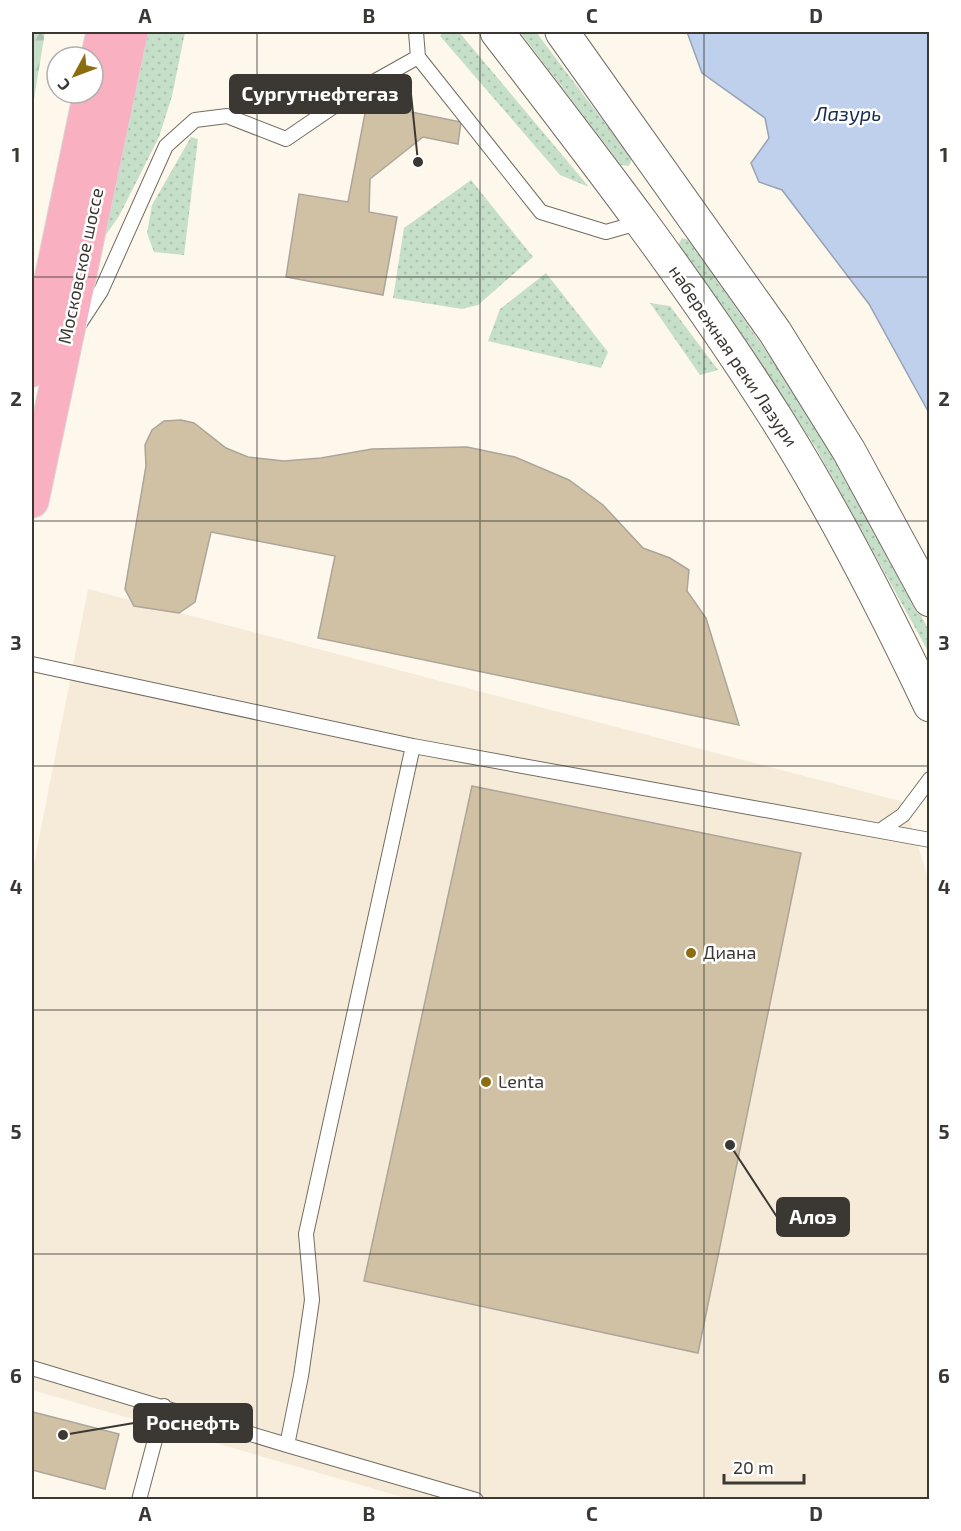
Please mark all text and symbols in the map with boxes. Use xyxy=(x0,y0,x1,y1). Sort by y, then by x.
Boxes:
text: A xyxy=(138,3,152,27)
text: B xyxy=(363,3,375,27)
text: C xyxy=(586,3,598,27)
text: D xyxy=(809,3,823,27)
north arrow xyxy=(45,45,105,105)
text: С xyxy=(53,75,74,95)
callout: Сургутнефтегаз xyxy=(230,75,411,113)
text: Сургутнефтегаз xyxy=(241,81,399,105)
water label: Лазурь xyxy=(814,101,881,125)
text: 1 xyxy=(12,142,20,166)
text: 1 xyxy=(940,142,948,166)
street label: Московское шоссе xyxy=(53,186,107,346)
street label: набережная реки Лазури xyxy=(665,260,803,451)
text: 2 xyxy=(10,386,22,410)
text: 2 xyxy=(938,386,950,410)
text: 3 xyxy=(10,630,22,654)
text: 3 xyxy=(938,630,950,654)
text: 4 xyxy=(10,874,23,898)
text: 4 xyxy=(938,874,951,898)
place label: Диана xyxy=(703,941,756,963)
marker: Диана xyxy=(684,946,698,960)
place label: Lenta xyxy=(498,1070,544,1092)
marker: Lenta xyxy=(479,1075,493,1089)
text: 5 xyxy=(10,1119,22,1143)
text: 5 xyxy=(938,1119,950,1143)
callout: Алоэ xyxy=(777,1198,849,1236)
text: Алоэ xyxy=(789,1204,837,1228)
text: 6 xyxy=(10,1363,22,1387)
text: 6 xyxy=(938,1363,950,1387)
callout: Роснефть xyxy=(134,1404,252,1442)
text: Роснефть xyxy=(146,1410,240,1434)
scale bar xyxy=(724,1447,804,1485)
text: 20 m xyxy=(733,1456,774,1478)
text: A xyxy=(138,1501,152,1525)
text: B xyxy=(363,1501,375,1525)
text: C xyxy=(586,1501,598,1525)
text: D xyxy=(809,1501,823,1525)

